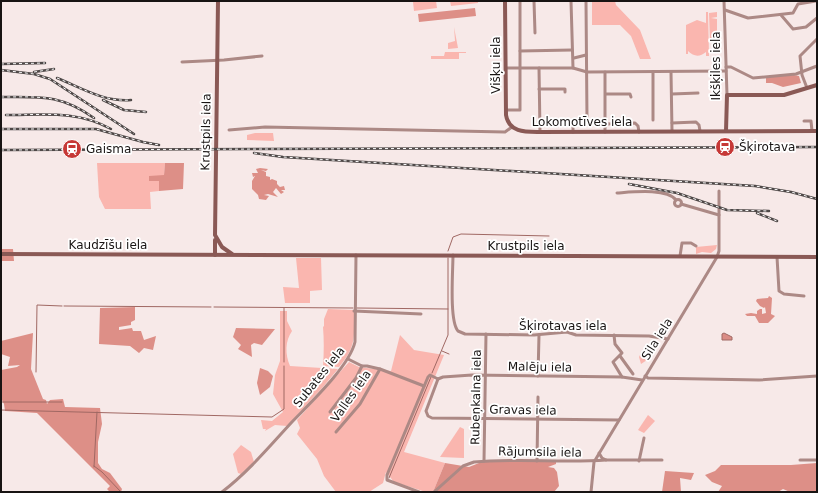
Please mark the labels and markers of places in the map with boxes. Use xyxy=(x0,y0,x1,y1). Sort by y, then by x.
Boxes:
station icon: Šķirotava xyxy=(714,136,736,158)
station icon: Gaisma xyxy=(61,138,83,160)
place label: Šķirotava xyxy=(739,139,795,154)
place label: Gaisma xyxy=(86,142,131,156)

